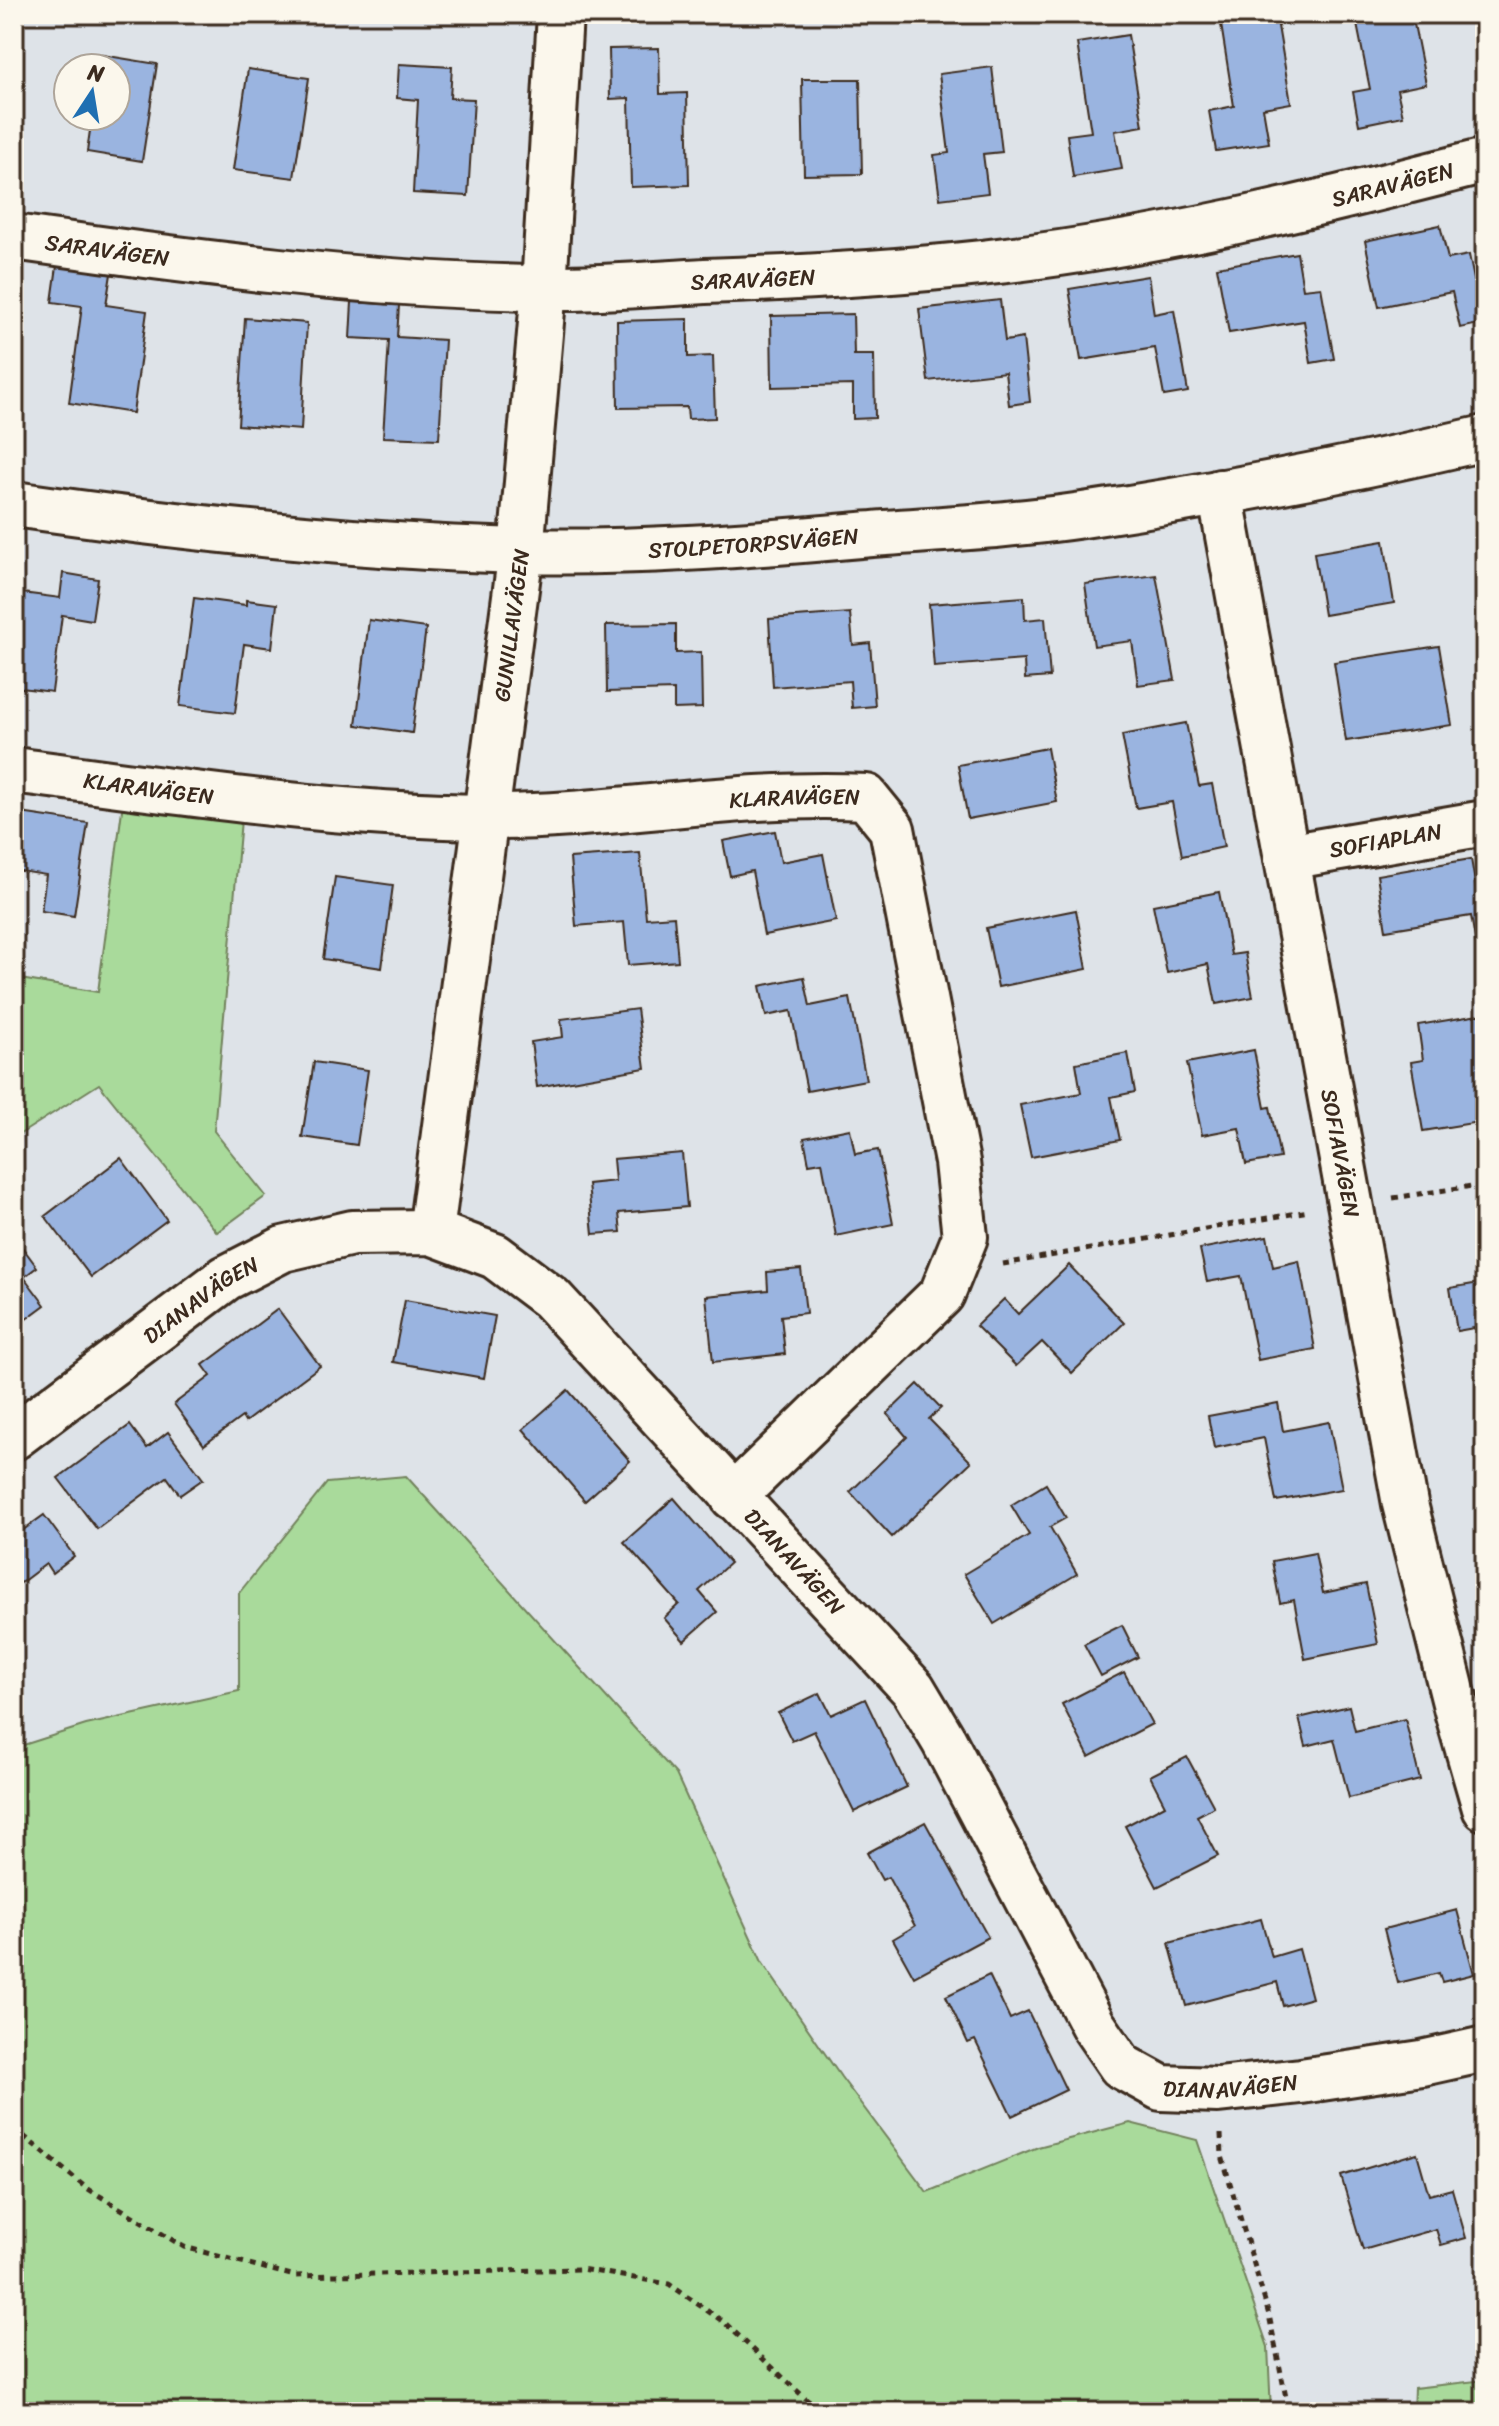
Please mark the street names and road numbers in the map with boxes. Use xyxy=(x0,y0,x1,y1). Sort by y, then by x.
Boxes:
street label: SARAVÄGEN xyxy=(1328,151,1459,219)
street label: SARAVÄGEN xyxy=(43,223,172,278)
street label: SARAVÄGEN xyxy=(690,257,817,302)
street label: STOLPETORPSVÄGEN xyxy=(647,516,861,570)
street label: GUNILLAVÄGEN xyxy=(482,546,541,704)
street label: KLARAVÄGEN xyxy=(81,761,216,816)
street label: KLARAVÄGEN xyxy=(728,777,861,820)
street label: SOFIAPLAN xyxy=(1326,812,1446,869)
street label: SOFIAVÄGEN xyxy=(1309,1086,1371,1221)
street label: DIANAVÄGEN xyxy=(134,1245,266,1354)
street label: DIANAVÄGEN xyxy=(734,1499,855,1625)
street label: DIANAVÄGEN xyxy=(1162,2062,1300,2110)

